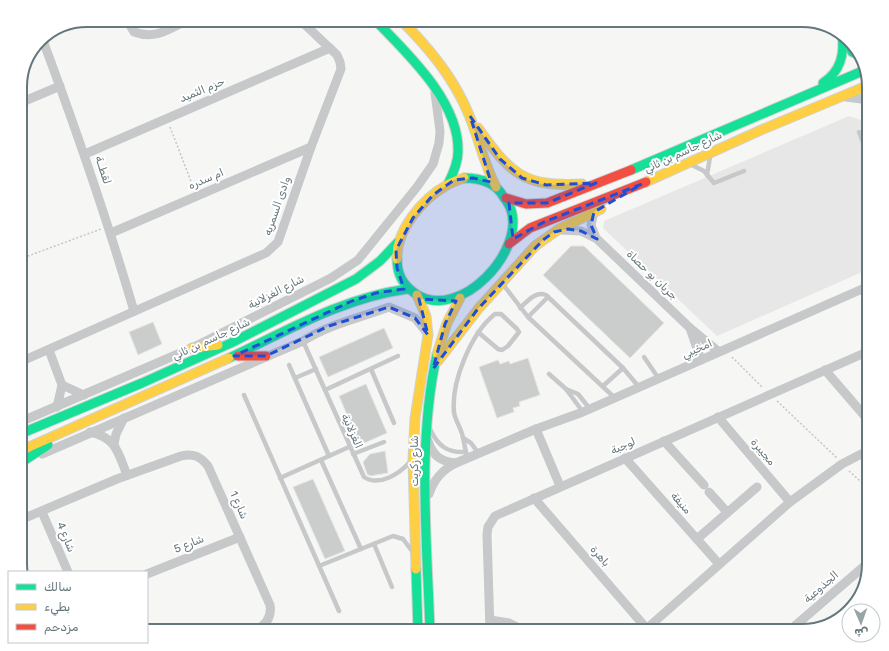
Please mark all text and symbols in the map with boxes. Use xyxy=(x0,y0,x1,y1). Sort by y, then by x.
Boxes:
street label: حزم الثميد xyxy=(177,75,227,106)
street label: شارع جاسم بن ثاني xyxy=(642,128,725,178)
street label: لقطــة xyxy=(92,154,114,186)
street label: ام سدره xyxy=(186,166,226,193)
street label: وادى السمريه xyxy=(261,175,294,238)
street label: جريان بو حصاة xyxy=(623,248,680,303)
street label: شارع الغزلانية xyxy=(246,272,307,313)
street label: شارع جاسم بن ثاني xyxy=(170,315,253,365)
street label: امخيبي xyxy=(680,337,715,363)
street label: الغزلانية xyxy=(339,412,365,450)
street label: شارع زكريت xyxy=(408,435,423,487)
street label: لوجبة xyxy=(609,435,638,458)
street label: مجيبرة xyxy=(748,436,778,468)
street label: شارع 1 xyxy=(225,489,251,522)
street label: منيفة xyxy=(668,489,694,517)
street label: شارع 4 xyxy=(52,520,78,555)
street label: شارع 5 xyxy=(172,532,207,558)
street label: باهرة xyxy=(587,543,613,569)
street label: الجذوعية xyxy=(801,568,842,606)
legend xyxy=(8,571,148,643)
text: سالك xyxy=(44,580,72,594)
text: بطيء xyxy=(44,600,70,616)
north arrow xyxy=(841,603,881,643)
text: مزدحم xyxy=(44,620,79,635)
text: ش xyxy=(854,626,869,639)

